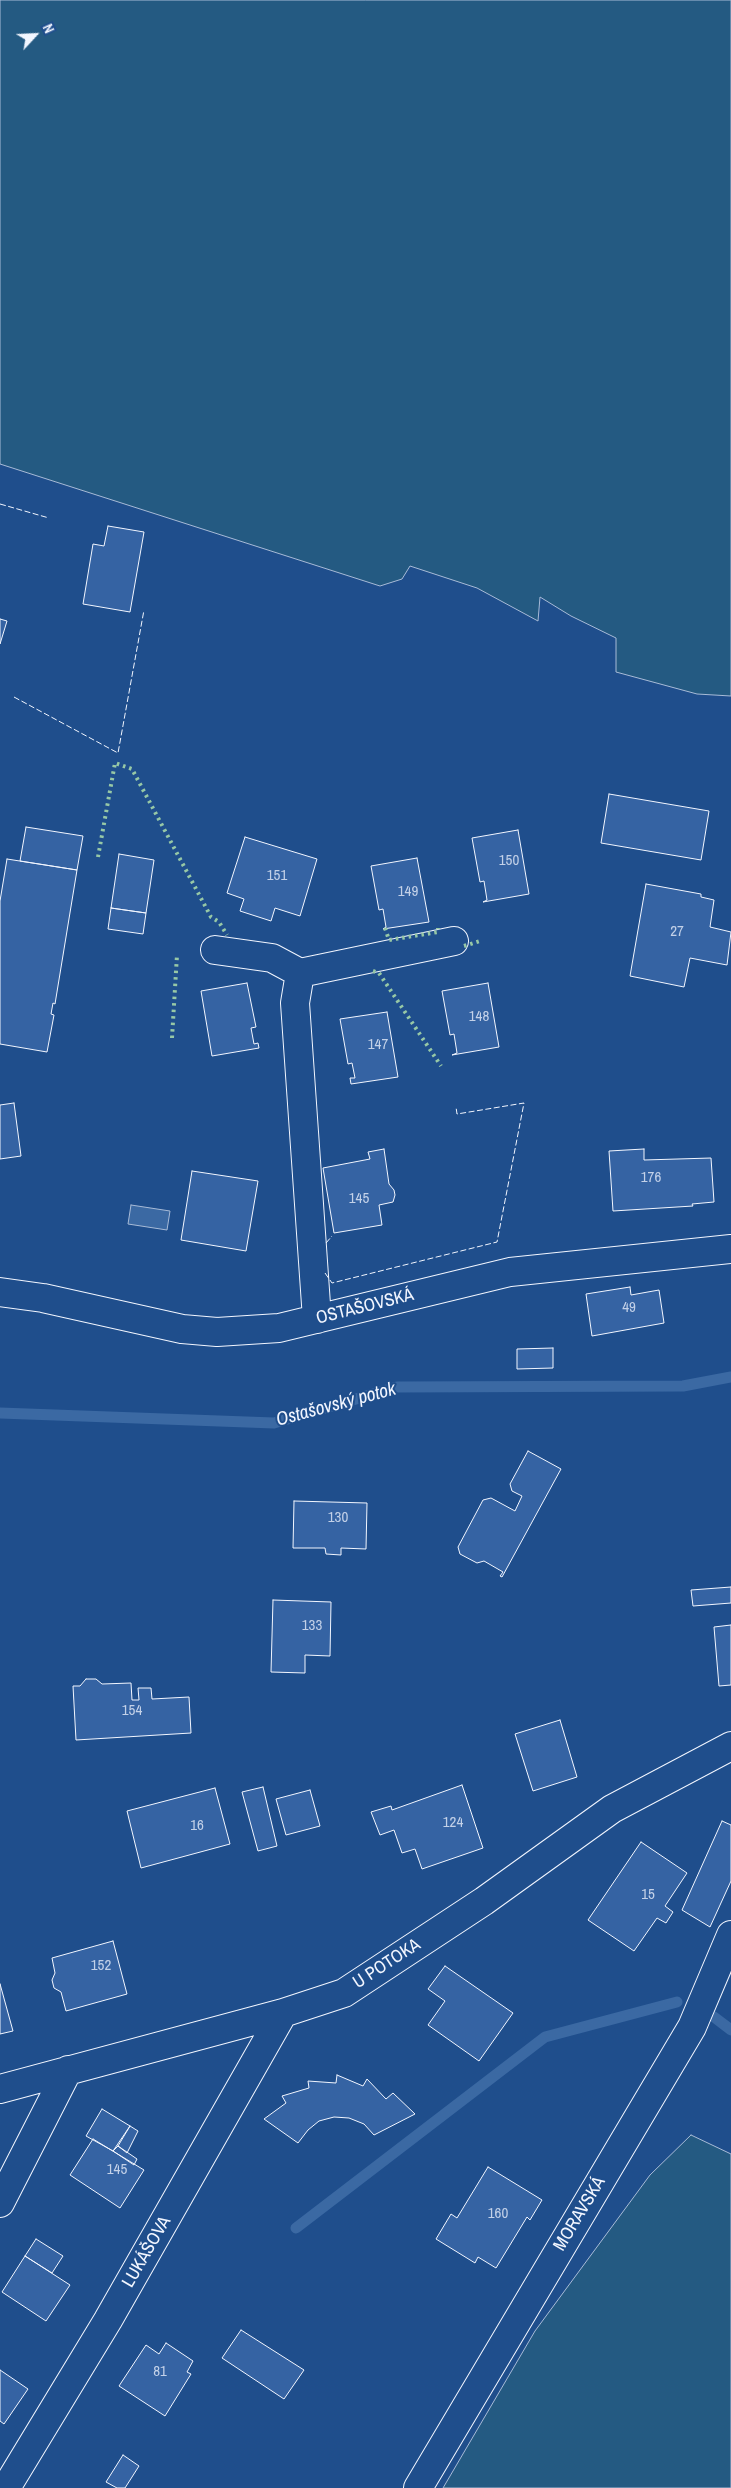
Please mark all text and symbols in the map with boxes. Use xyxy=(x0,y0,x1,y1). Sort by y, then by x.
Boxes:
north arrow xyxy=(10,10,60,60)
text: N xyxy=(39,21,59,36)
house number: 150 xyxy=(499,852,519,870)
house number: 151 xyxy=(267,867,287,885)
house number: 149 xyxy=(398,883,418,901)
house number: 27 xyxy=(670,923,684,941)
house number: 148 xyxy=(469,1008,489,1026)
house number: 147 xyxy=(368,1036,388,1054)
house number: 176 xyxy=(641,1169,661,1187)
house number: 145 xyxy=(349,1190,369,1208)
street label: OSTAŠOVSKÁ xyxy=(314,1284,416,1330)
house number: 49 xyxy=(622,1299,636,1317)
water label: Ostašovský potok xyxy=(274,1378,398,1432)
house number: 130 xyxy=(328,1509,348,1527)
house number: 133 xyxy=(302,1617,322,1635)
house number: 154 xyxy=(122,1702,142,1720)
house number: 124 xyxy=(443,1814,463,1832)
house number: 16 xyxy=(190,1817,204,1835)
house number: 15 xyxy=(641,1886,655,1904)
street label: U POTOKA xyxy=(349,1934,425,1994)
house number: 152 xyxy=(91,1957,111,1975)
house number: 145 xyxy=(107,2161,127,2179)
street label: MORAVSKÁ xyxy=(549,2173,611,2255)
house number: 160 xyxy=(488,2205,508,2223)
street label: LUKÁŠOVA xyxy=(118,2213,176,2291)
house number: 81 xyxy=(153,2363,167,2381)

